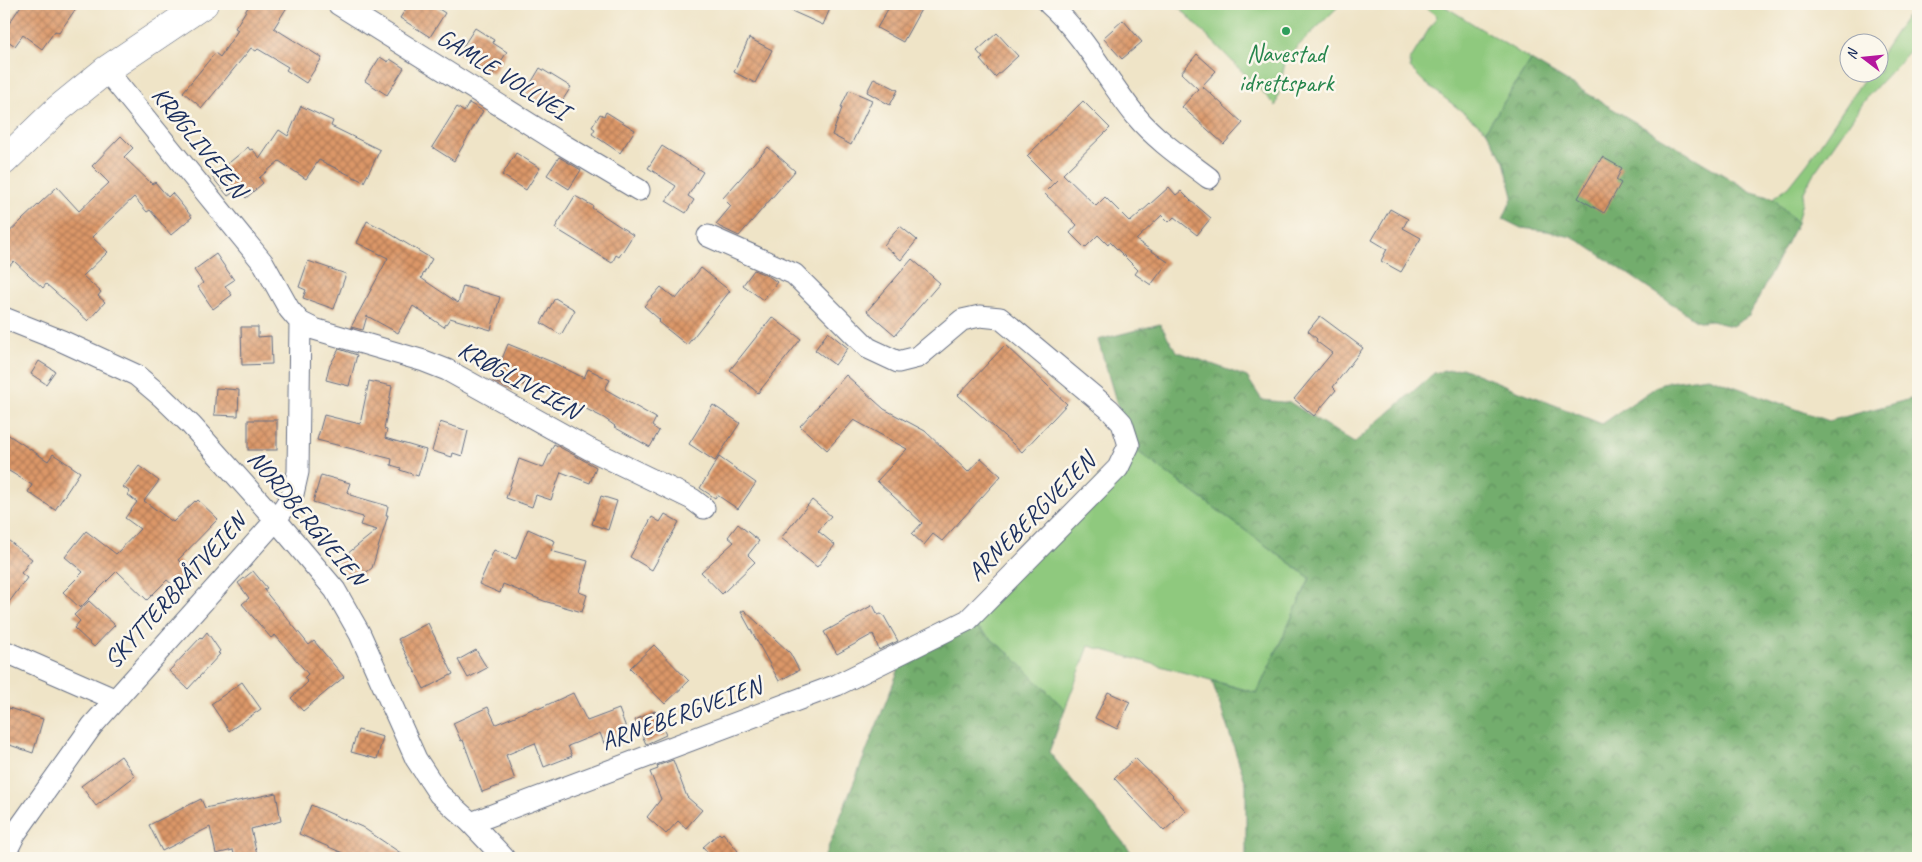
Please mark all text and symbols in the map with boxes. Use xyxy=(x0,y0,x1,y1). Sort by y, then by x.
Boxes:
street label: GAMLE VOLLVEI xyxy=(431,21,579,130)
marker: Navestad idrettspark xyxy=(1280,25,1292,37)
north arrow xyxy=(1840,32,1890,82)
place label: Navestad idrettspark xyxy=(1239,38,1335,99)
text: N xyxy=(1843,46,1862,61)
street label: KRØGLIVEIEN xyxy=(144,80,256,207)
street label: KRØGLIVEIEN xyxy=(453,334,589,428)
street label: NORDBERGVEIEN xyxy=(241,443,376,596)
street label: ARNEBERGVEIEN xyxy=(960,443,1105,588)
street label: SKYTTERBRÅTVEIEN xyxy=(97,504,256,675)
street label: ARNEBERGVEIEN xyxy=(596,669,769,758)

